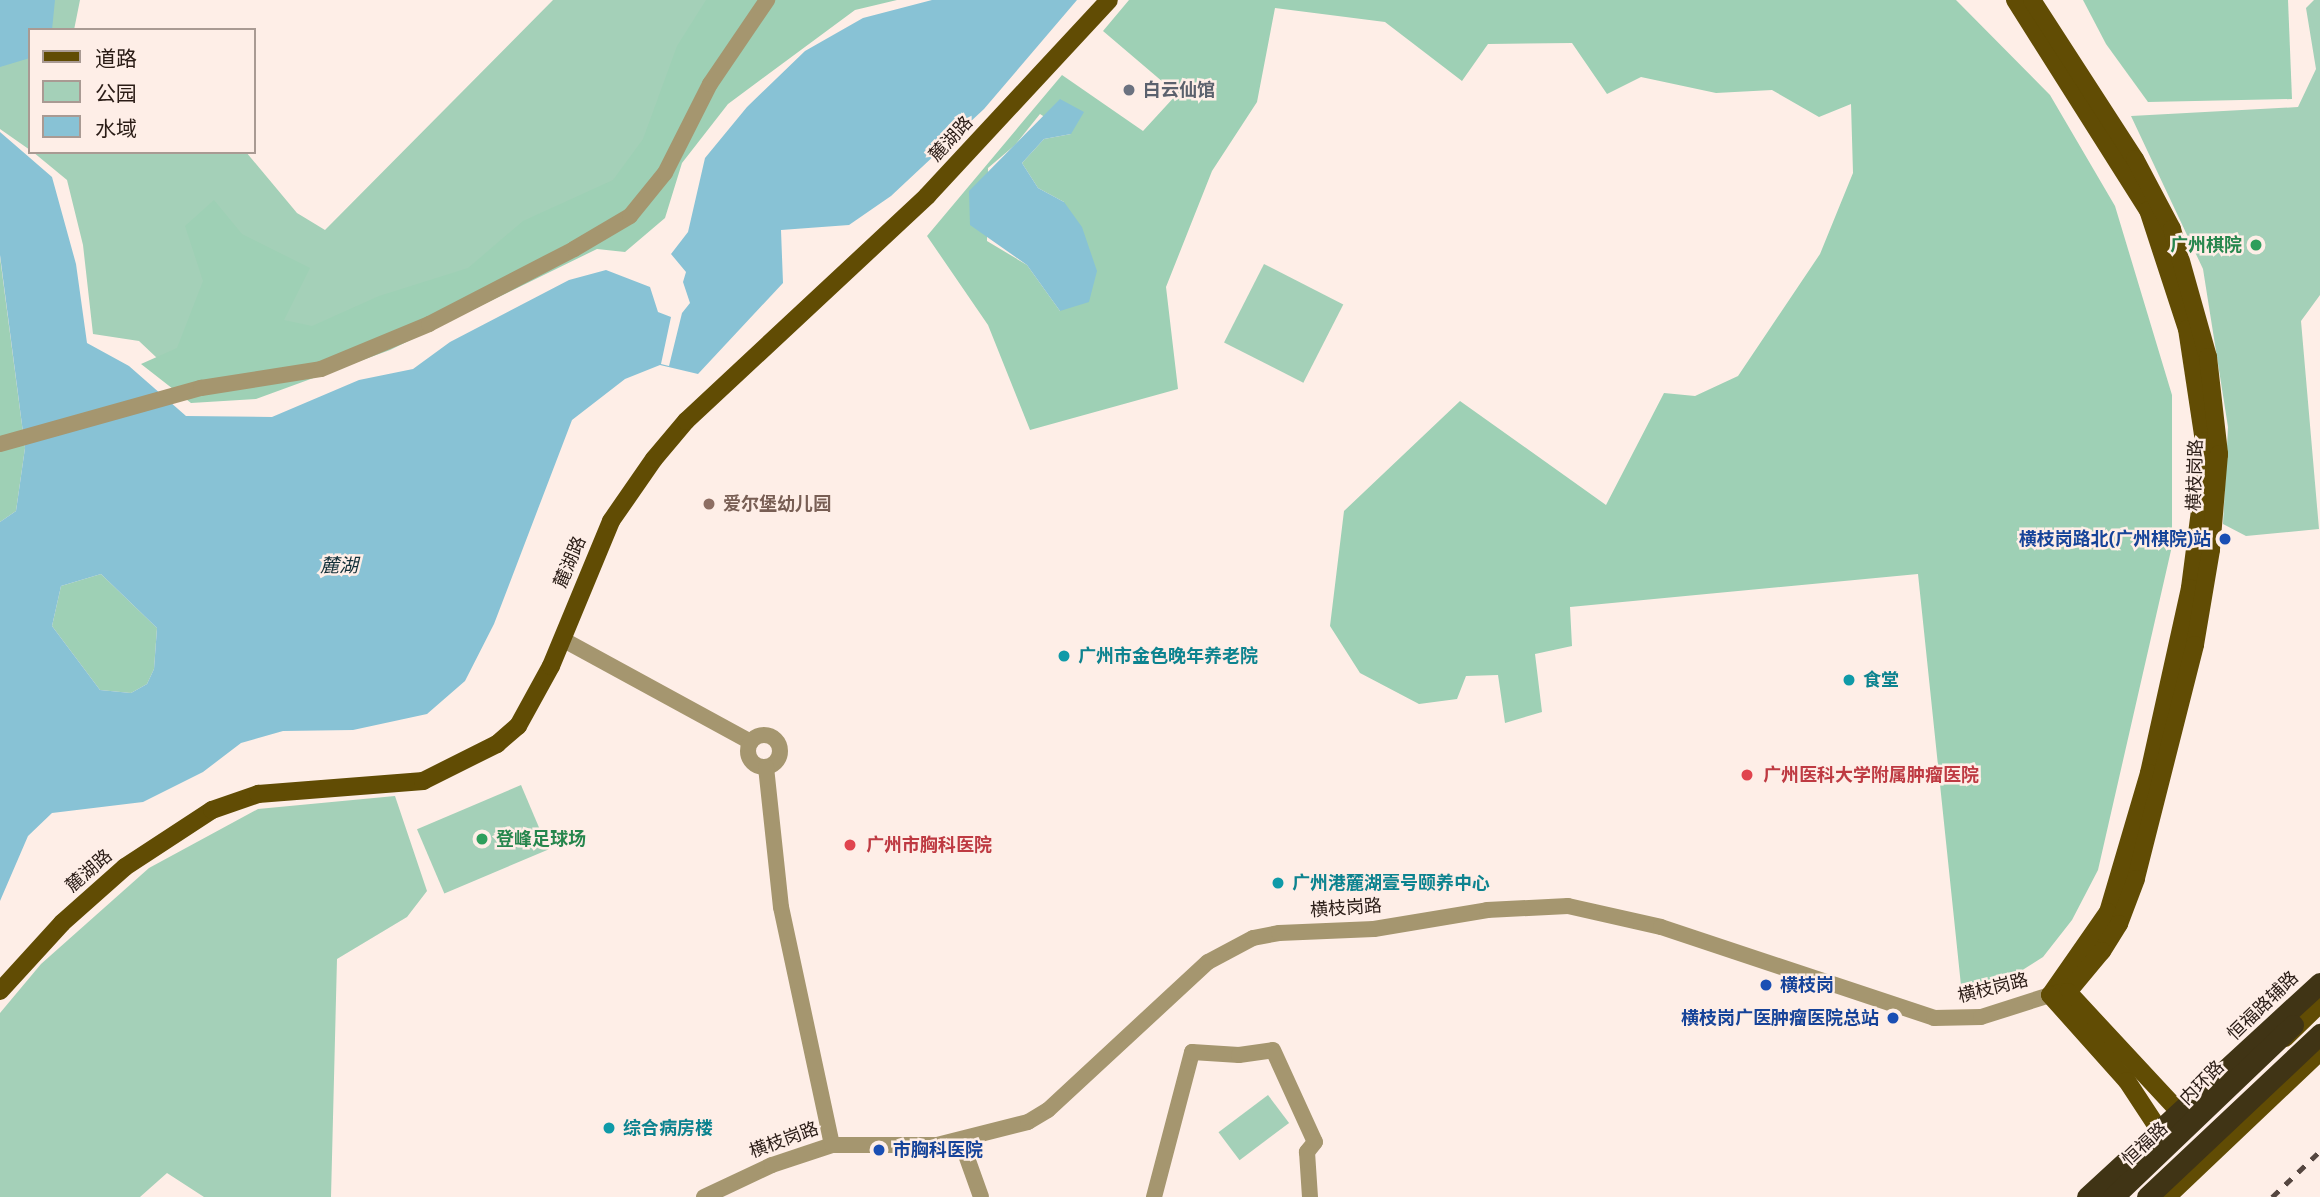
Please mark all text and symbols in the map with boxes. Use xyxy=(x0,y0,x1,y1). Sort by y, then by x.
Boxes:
legend xyxy=(28,28,256,154)
text: 道路 xyxy=(95,44,137,72)
text: 公园 xyxy=(95,79,137,107)
place label: 白云仙馆 xyxy=(1143,79,1215,101)
marker: 白云仙馆 xyxy=(1121,82,1137,98)
street label: 麓湖路 xyxy=(925,112,977,166)
text: 水域 xyxy=(95,114,137,142)
place label: 广州棋院 xyxy=(2170,234,2242,256)
marker: 广州棋院 xyxy=(2248,237,2264,253)
street label: 横枝岗路 xyxy=(2183,439,2207,511)
place label: 爱尔堡幼儿园 xyxy=(723,493,831,515)
marker: 爱尔堡幼儿园 xyxy=(701,496,717,512)
place label: 横枝岗路北(广州棋院)站 xyxy=(2019,528,2211,550)
marker: 横枝岗路北(广州棋院)站 xyxy=(2217,531,2233,547)
street label: 麓湖路 xyxy=(550,533,590,591)
water label: 麓湖 xyxy=(320,555,358,577)
place label: 广州市金色晚年养老院 xyxy=(1078,645,1258,667)
marker: 广州市金色晚年养老院 xyxy=(1056,648,1072,664)
place label: 食堂 xyxy=(1863,669,1899,691)
marker: 食堂 xyxy=(1841,672,1857,688)
place label: 广州医科大学附属肿瘤医院 xyxy=(1763,764,1979,786)
marker: 广州医科大学附属肿瘤医院 xyxy=(1737,765,1757,785)
place label: 登峰足球场 xyxy=(496,828,586,850)
marker: 登峰足球场 xyxy=(474,831,490,847)
place label: 广州市胸科医院 xyxy=(866,834,992,856)
marker: 广州市胸科医院 xyxy=(840,835,860,855)
street label: 麓湖路 xyxy=(62,845,116,897)
place label: 广州港麓湖壹号颐养中心 xyxy=(1292,872,1490,894)
marker: 广州港麓湖壹号颐养中心 xyxy=(1270,875,1286,891)
street label: 横枝岗路 xyxy=(1309,895,1383,921)
street label: 恒福路辅路 xyxy=(2223,967,2303,1045)
street label: 横枝岗路 xyxy=(1955,969,2031,1007)
place label: 横枝岗 xyxy=(1780,974,1834,996)
marker: 横枝岗 xyxy=(1758,977,1774,993)
place label: 横枝岗广医肿瘤医院总站 xyxy=(1681,1007,1879,1029)
marker: 横枝岗广医肿瘤医院总站 xyxy=(1885,1010,1901,1026)
street label: 内环路 xyxy=(2175,1056,2229,1110)
place label: 综合病房楼 xyxy=(623,1117,713,1139)
street label: 横枝岗路 xyxy=(746,1118,822,1162)
street label: 恒福路 xyxy=(2118,1118,2172,1170)
marker: 综合病房楼 xyxy=(601,1120,617,1136)
place label: 市胸科医院 xyxy=(893,1139,983,1161)
marker: 市胸科医院 xyxy=(871,1142,887,1158)

